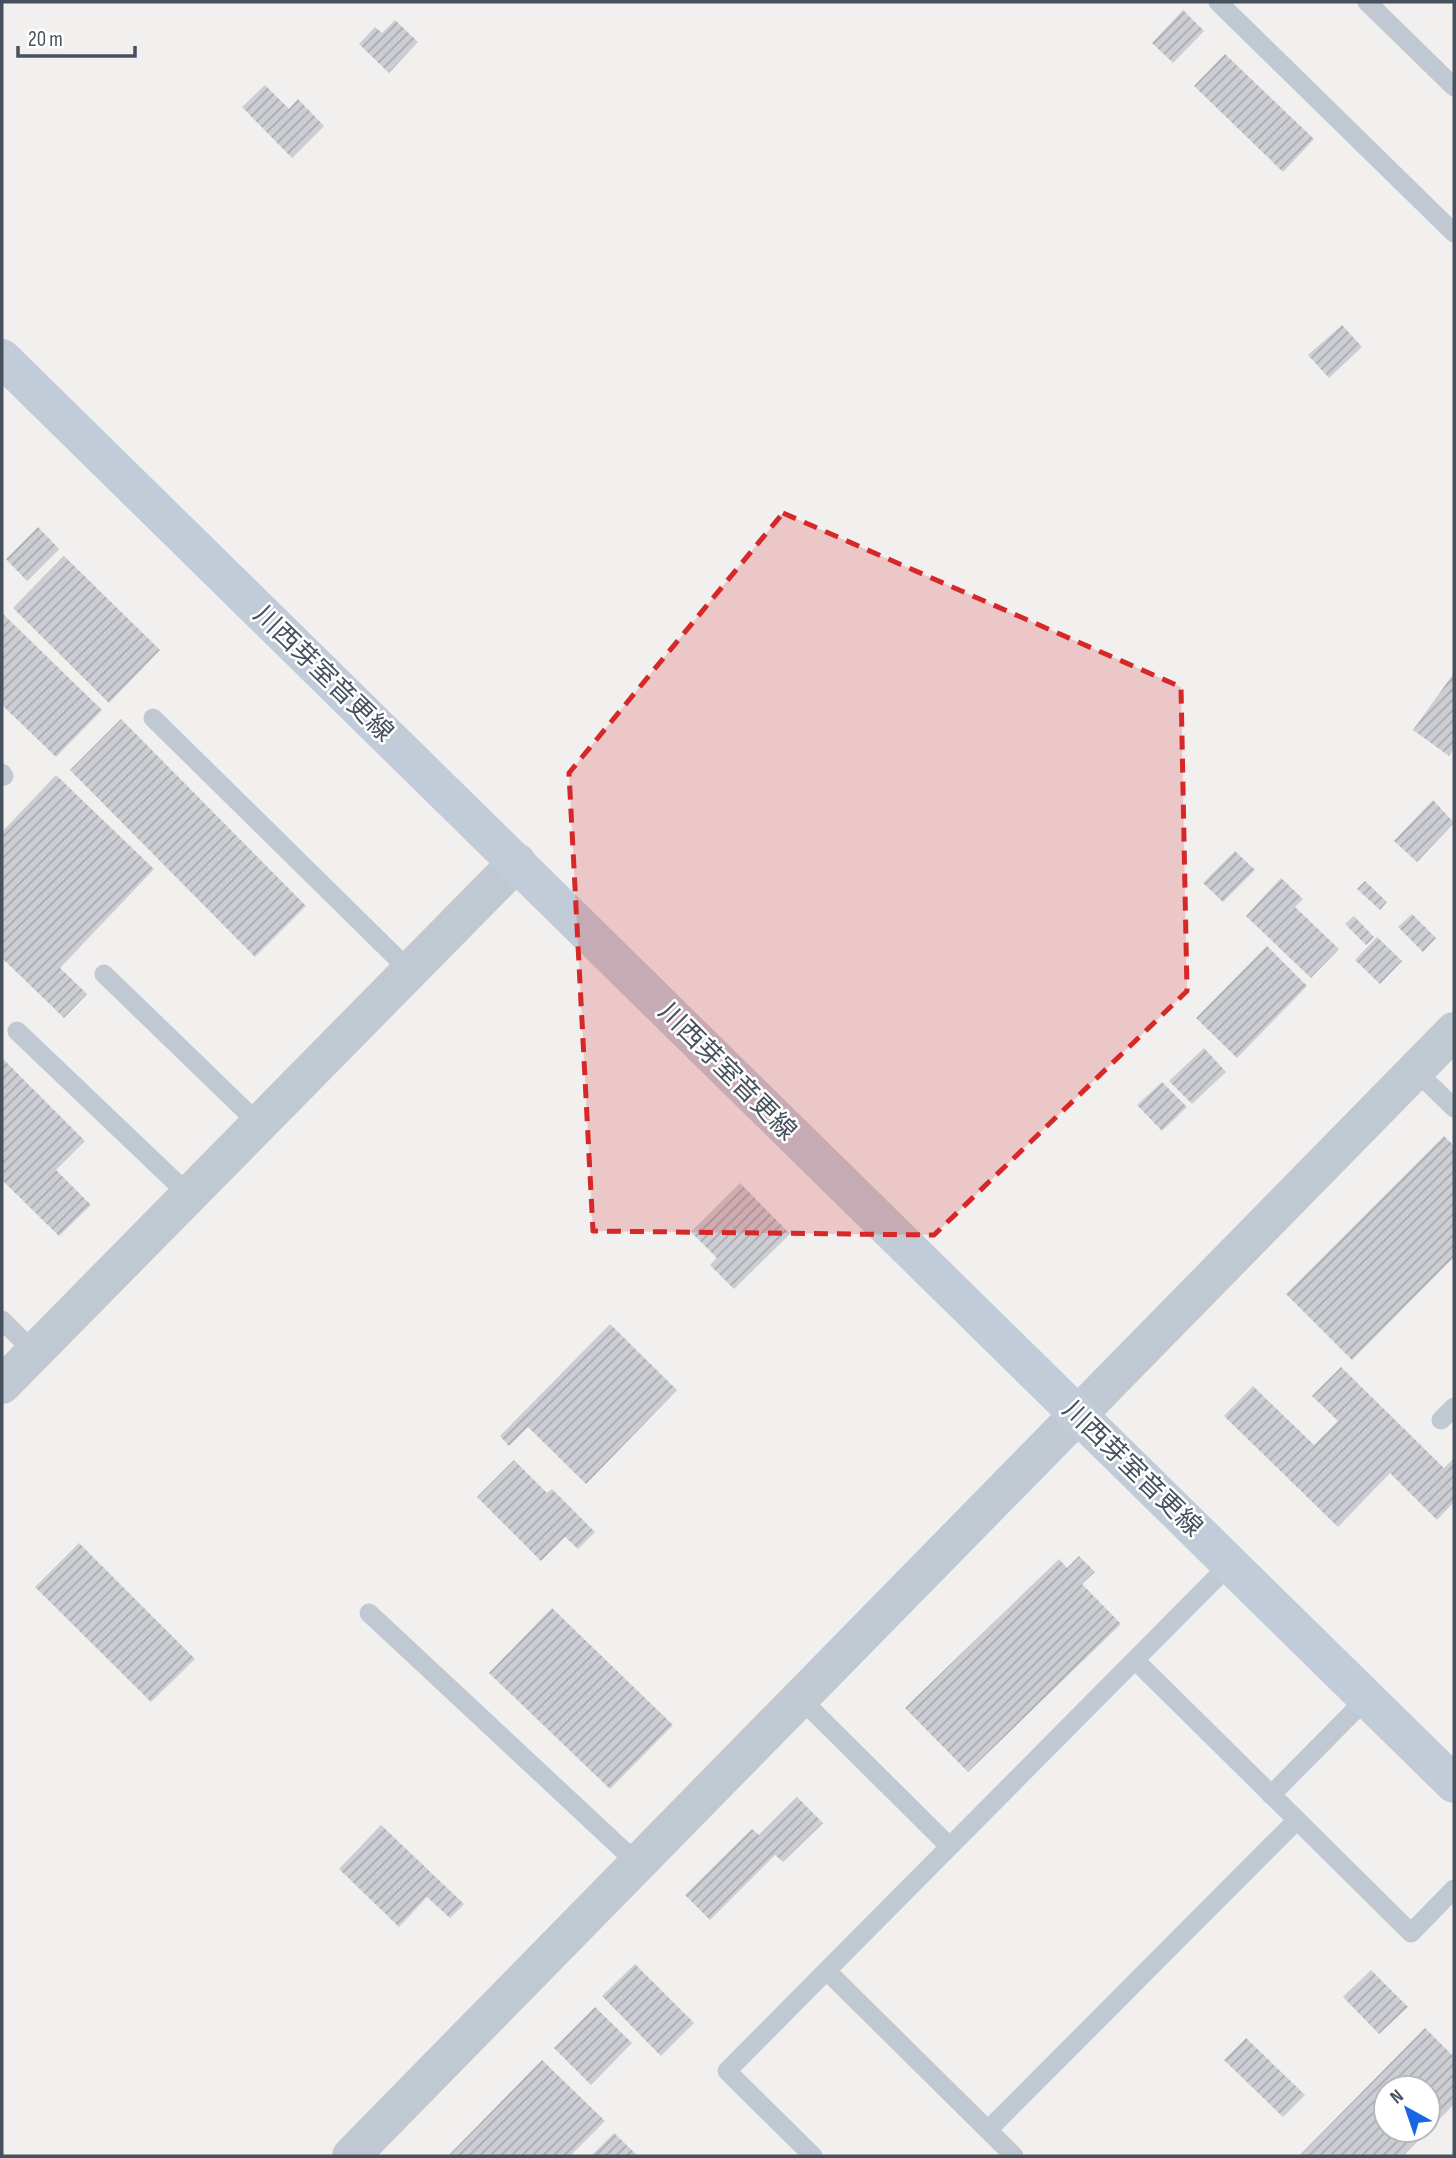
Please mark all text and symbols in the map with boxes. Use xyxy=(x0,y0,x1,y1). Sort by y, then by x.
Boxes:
scale bar xyxy=(18,14,135,58)
text: 20 m xyxy=(28,27,63,52)
street label: 川西芽室音更線 xyxy=(247,600,399,748)
street label: 川西芽室音更線 xyxy=(652,997,802,1147)
street label: 川西芽室音更線 xyxy=(1056,1395,1208,1543)
north arrow xyxy=(1372,2074,1442,2144)
text: N xyxy=(1386,2085,1408,2109)

